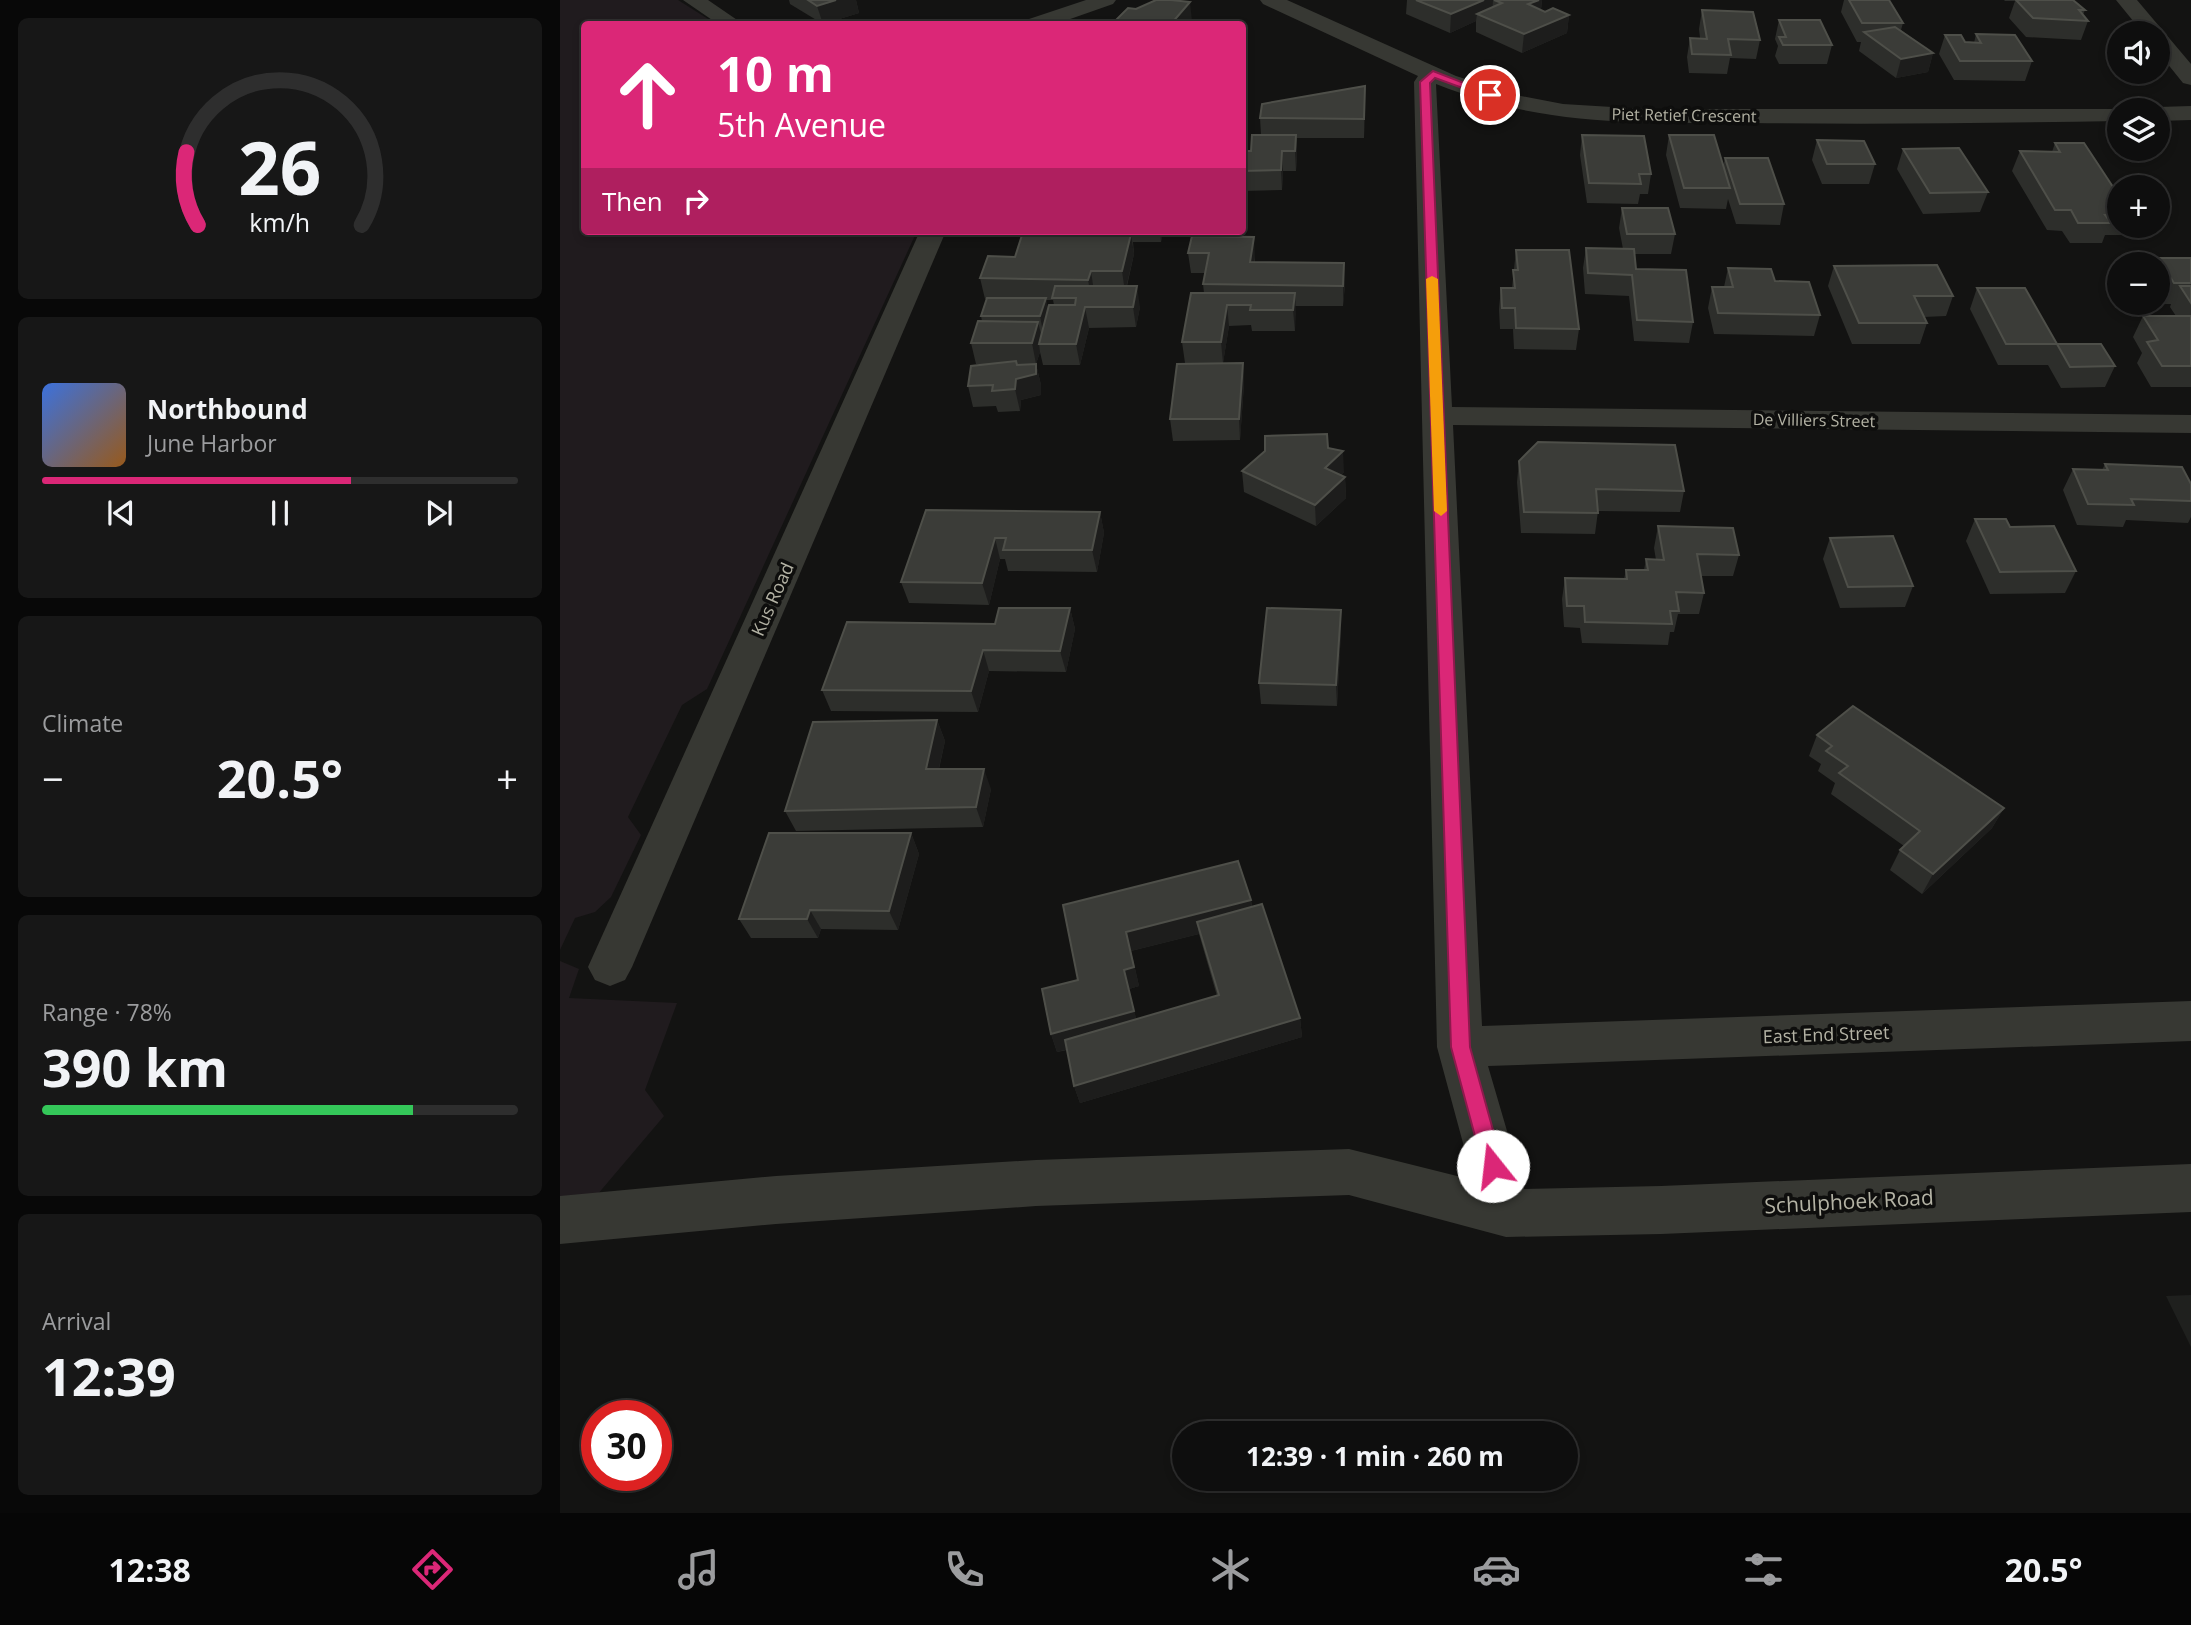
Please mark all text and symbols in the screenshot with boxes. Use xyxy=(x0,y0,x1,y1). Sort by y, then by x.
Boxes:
map controls xyxy=(2107,21,2170,315)
button: sound xyxy=(2107,21,2170,84)
text: 10 m xyxy=(717,40,834,106)
icon: ahead xyxy=(602,49,693,140)
pin xyxy=(1460,65,1520,125)
icon: arrive xyxy=(1471,76,1509,114)
button: layers xyxy=(2107,98,2170,161)
text: 5th Avenue xyxy=(717,103,886,146)
street label: Piet Retief Crescent xyxy=(1611,103,1757,127)
text: 26 xyxy=(238,117,322,216)
button: + xyxy=(2107,175,2170,238)
icon: right xyxy=(677,182,715,220)
text: Then xyxy=(602,183,663,219)
text: km/h xyxy=(250,204,310,238)
button: − xyxy=(2107,252,2170,315)
text: Northbound xyxy=(147,391,308,427)
street label: De Villiers Street xyxy=(1753,408,1876,432)
text: June Harbor xyxy=(147,427,277,459)
icon: previous xyxy=(102,494,140,532)
icon: pause xyxy=(261,494,299,532)
icon: next xyxy=(420,494,458,532)
street label: Kus Road xyxy=(745,558,799,640)
text: Climate xyxy=(42,707,123,739)
text: 20.5° xyxy=(217,742,343,813)
text: − xyxy=(42,752,64,804)
text: + xyxy=(496,752,518,804)
text: Range · 78% xyxy=(42,996,172,1028)
street label: East End Street xyxy=(1762,1020,1890,1048)
text: 390 km xyxy=(42,1031,228,1102)
position arrow xyxy=(1456,1129,1530,1203)
street label: Schulphoek Road xyxy=(1764,1183,1934,1219)
text: Arrival xyxy=(42,1305,111,1337)
text: 12:39 xyxy=(42,1340,176,1411)
speed limit sign: 30 xyxy=(581,1400,672,1491)
text: 12:39 · 1 min · 260 m xyxy=(1246,1438,1504,1474)
icon: directions xyxy=(408,1545,457,1594)
icon: music xyxy=(674,1545,723,1594)
icon: phone xyxy=(940,1545,989,1594)
icon: climate xyxy=(1206,1545,1255,1594)
icon: car xyxy=(1472,1545,1521,1594)
icon: filters xyxy=(1739,1545,1788,1594)
text: 12:38 xyxy=(109,1548,191,1591)
text: 20.5° xyxy=(2005,1548,2082,1591)

